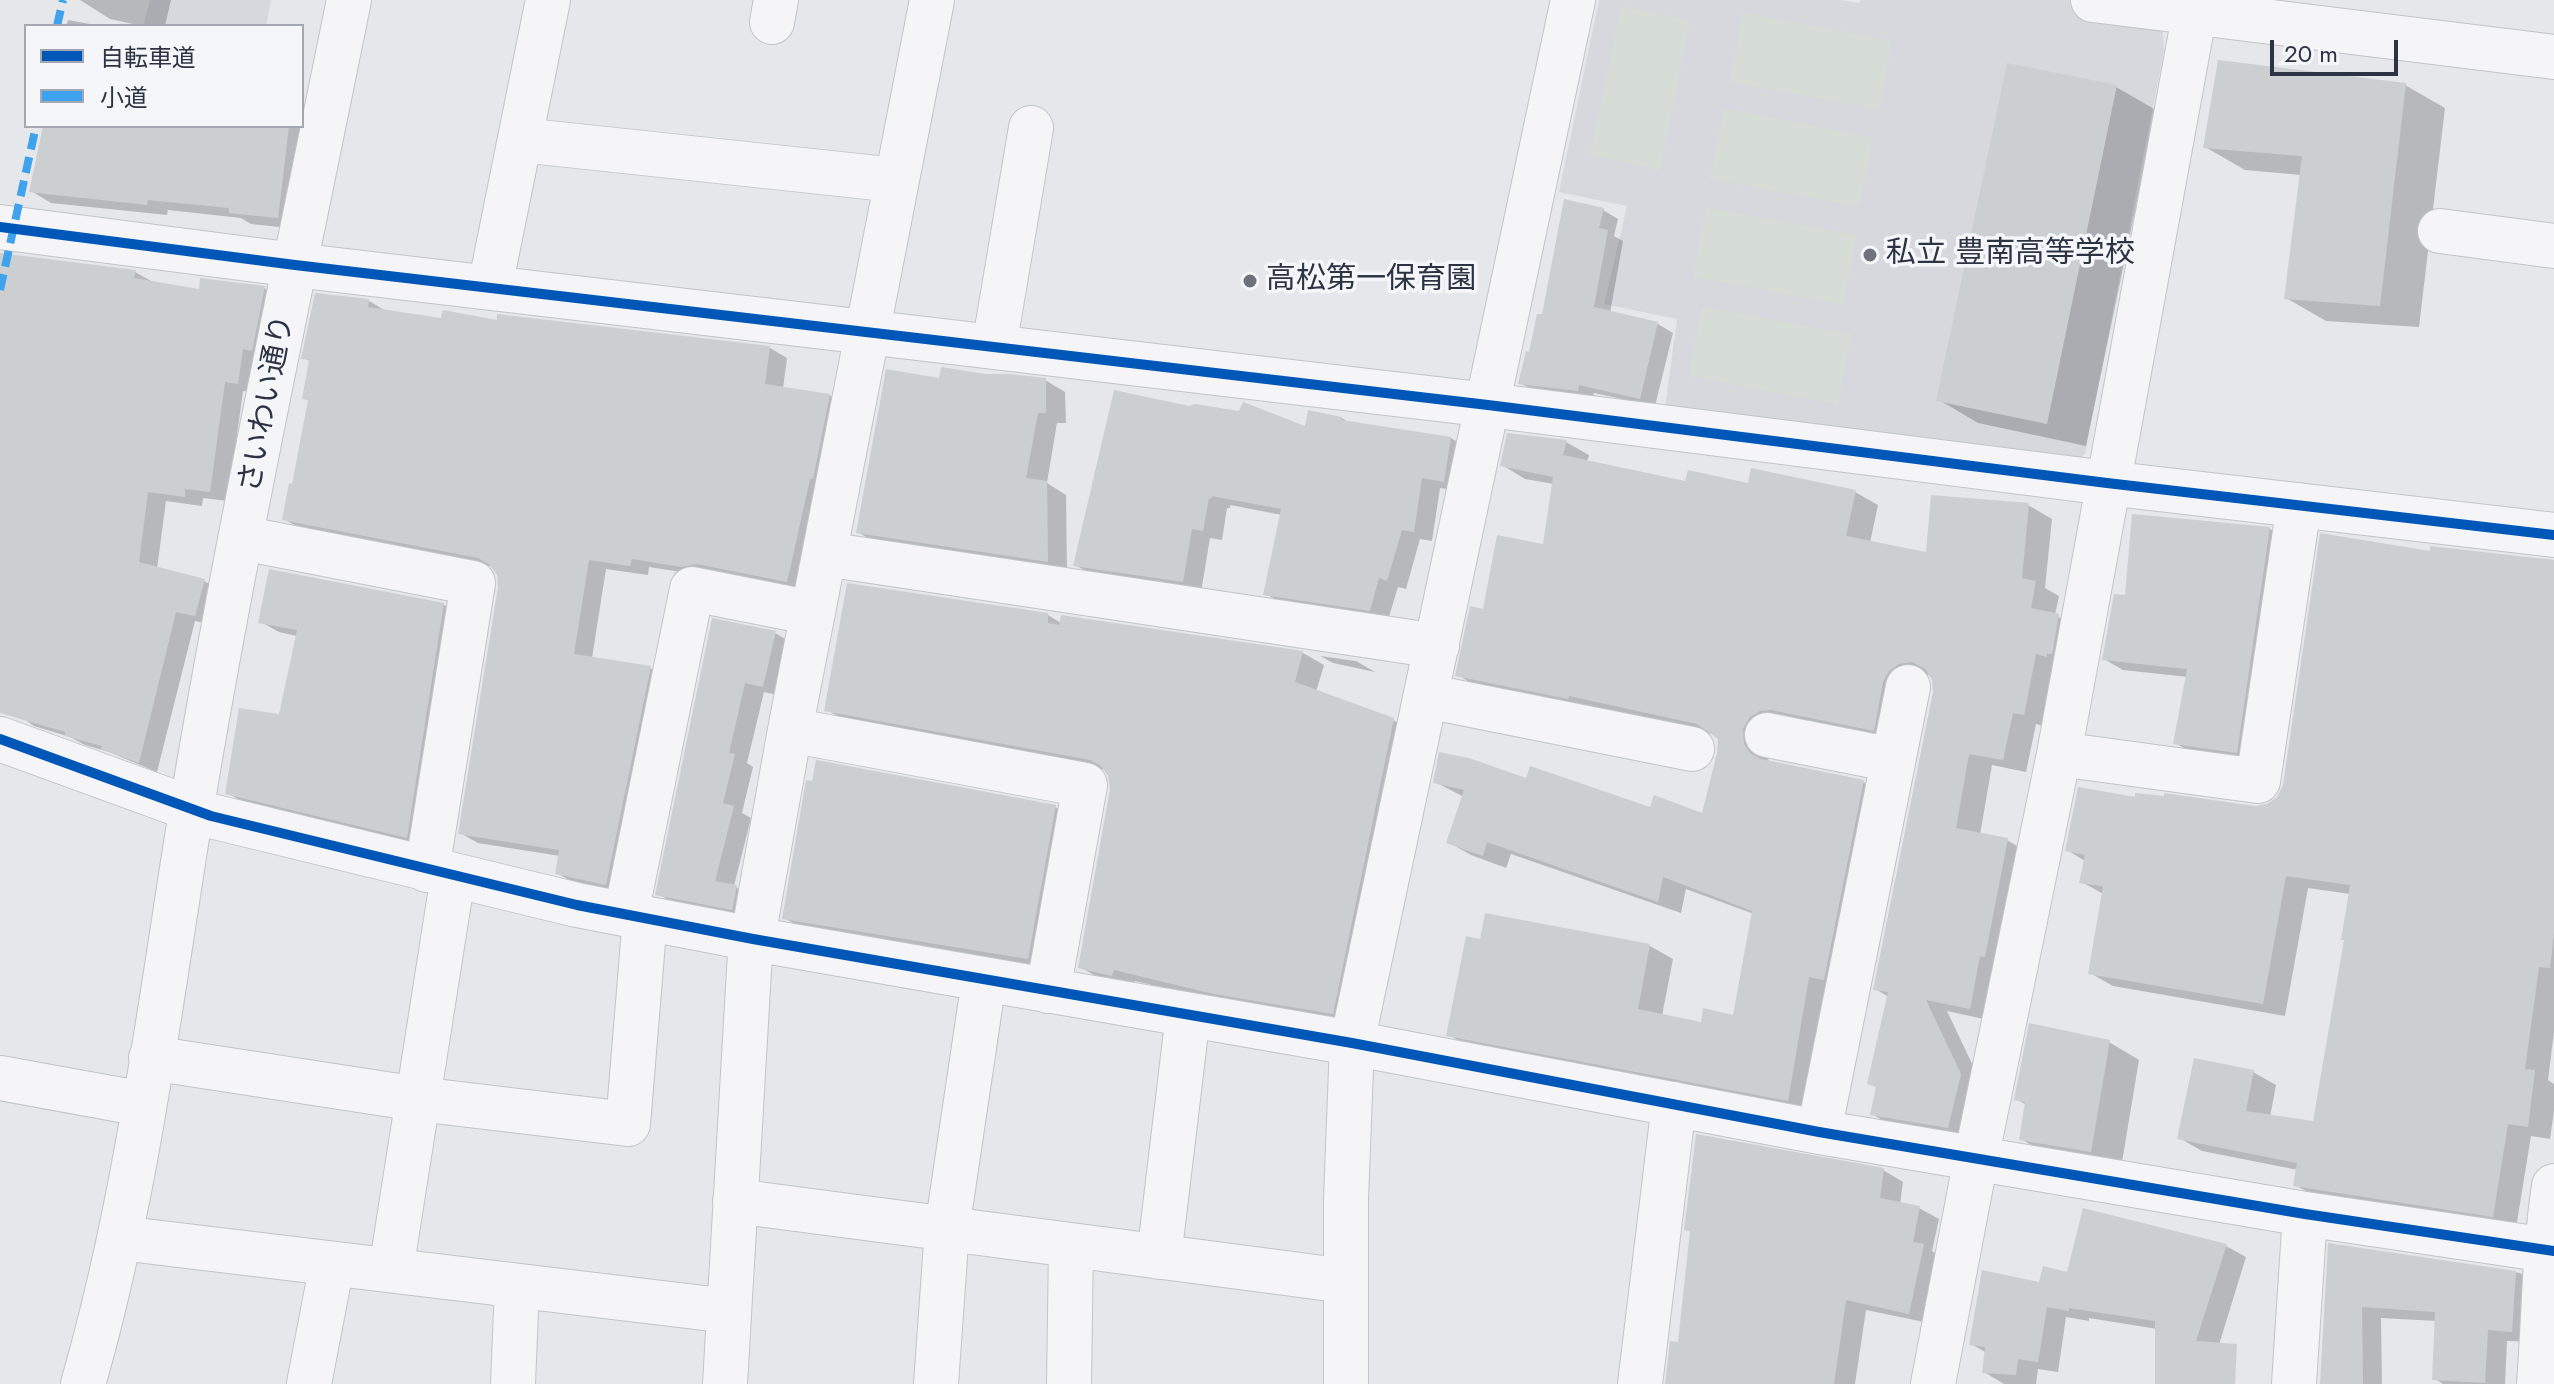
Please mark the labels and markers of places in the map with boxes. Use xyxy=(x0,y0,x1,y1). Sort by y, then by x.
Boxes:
place label: 私立 豊南高等学校 xyxy=(1886,237,2135,273)
marker: 私立 豊南高等学校 xyxy=(1861,246,1879,264)
place label: 高松第一保育園 xyxy=(1266,263,1476,299)
marker: 高松第一保育園 xyxy=(1241,272,1259,290)

